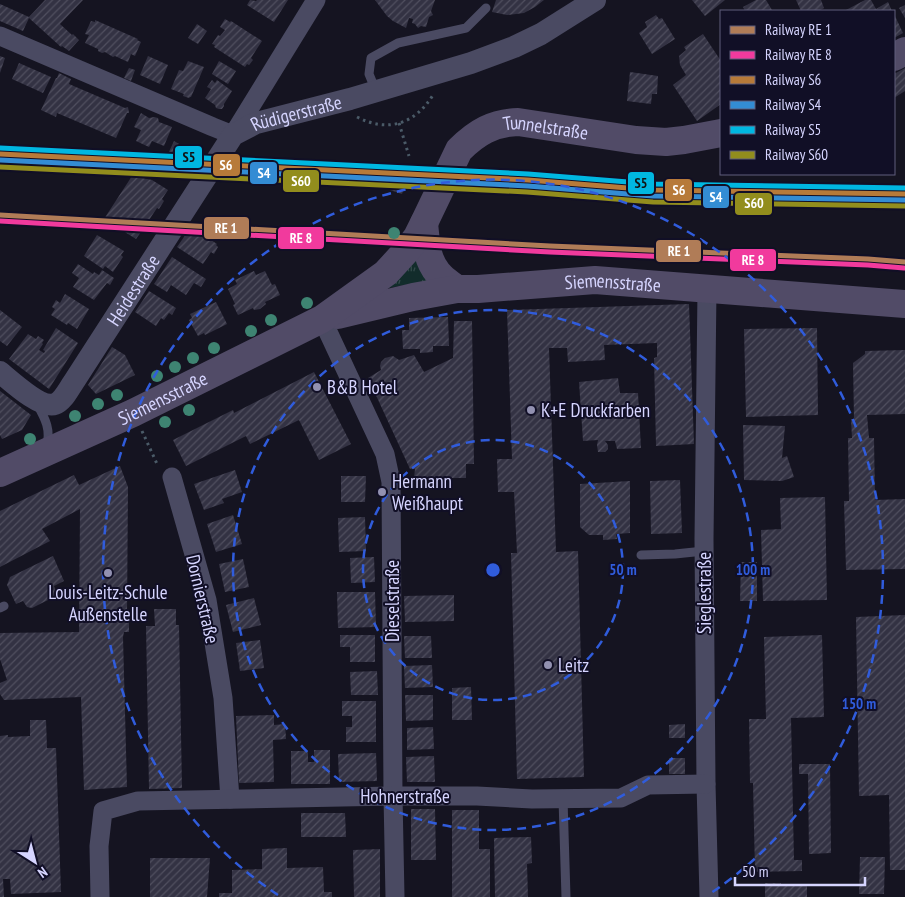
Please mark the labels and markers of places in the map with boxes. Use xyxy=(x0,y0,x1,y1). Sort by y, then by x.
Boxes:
place label: B&B Hotel xyxy=(327,375,398,399)
marker: B&B Hotel xyxy=(311,381,323,393)
place label: K+E Druckfarben xyxy=(541,398,650,422)
marker: K+E Druckfarben xyxy=(525,404,537,416)
place label: Hermann Weißhaupt xyxy=(392,469,464,515)
marker: Hermann Weißhaupt xyxy=(376,486,388,498)
centre of rings xyxy=(484,561,502,579)
marker: Louis-Leitz-Schule Außenstelle xyxy=(102,567,114,579)
place label: Louis-Leitz-Schule Außenstelle xyxy=(48,580,168,626)
place label: Leitz xyxy=(558,653,589,677)
marker: Leitz xyxy=(542,659,554,671)

